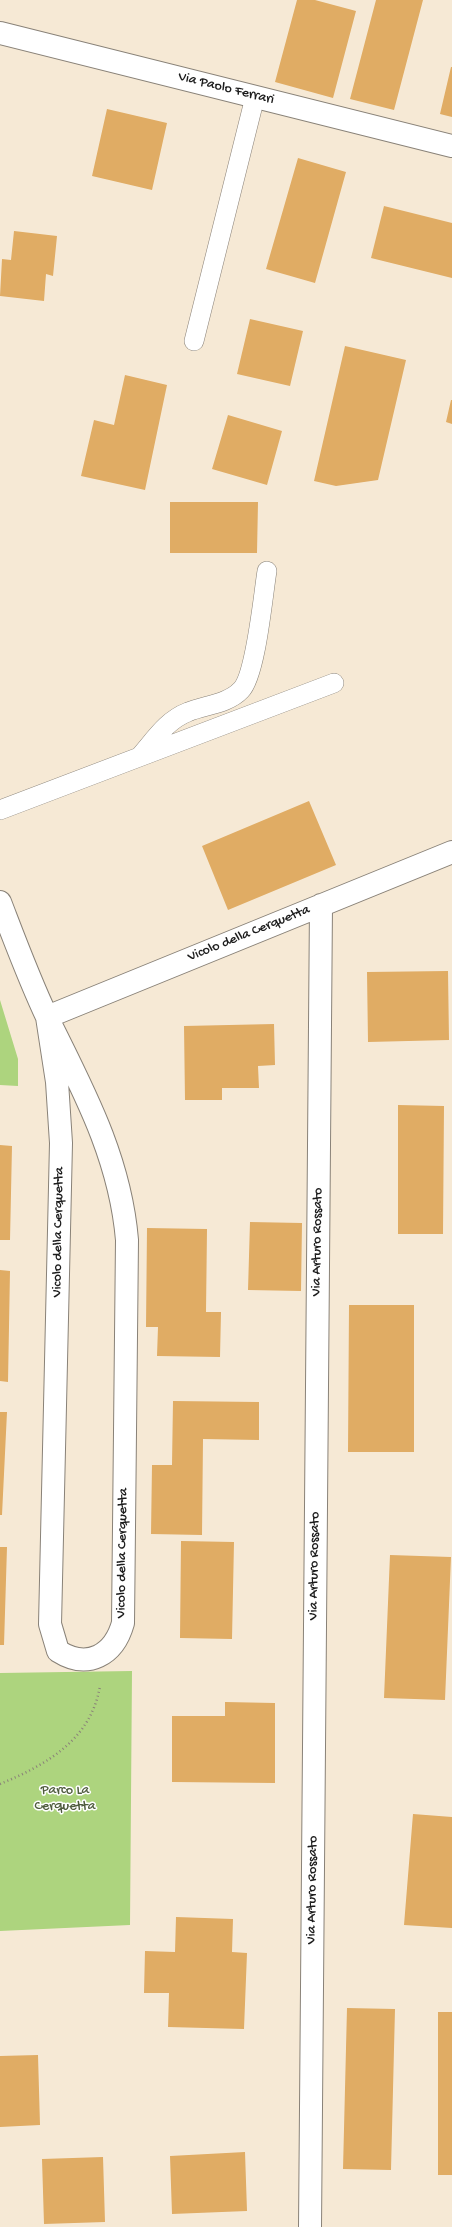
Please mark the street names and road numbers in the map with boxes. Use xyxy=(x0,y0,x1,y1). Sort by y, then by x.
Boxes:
street label: Via Paolo Ferrari xyxy=(176,69,276,109)
street label: Vicolo della Cerquetta xyxy=(185,902,313,966)
street label: Vicolo della Cerquetta xyxy=(49,1167,69,1297)
street label: Via Arturo Rossato xyxy=(309,1188,327,1296)
street label: Vicolo della Cerquetta xyxy=(113,1488,133,1618)
street label: Via Arturo Rossato xyxy=(306,1512,324,1620)
street label: Via Arturo Rossato xyxy=(304,1836,322,1944)

